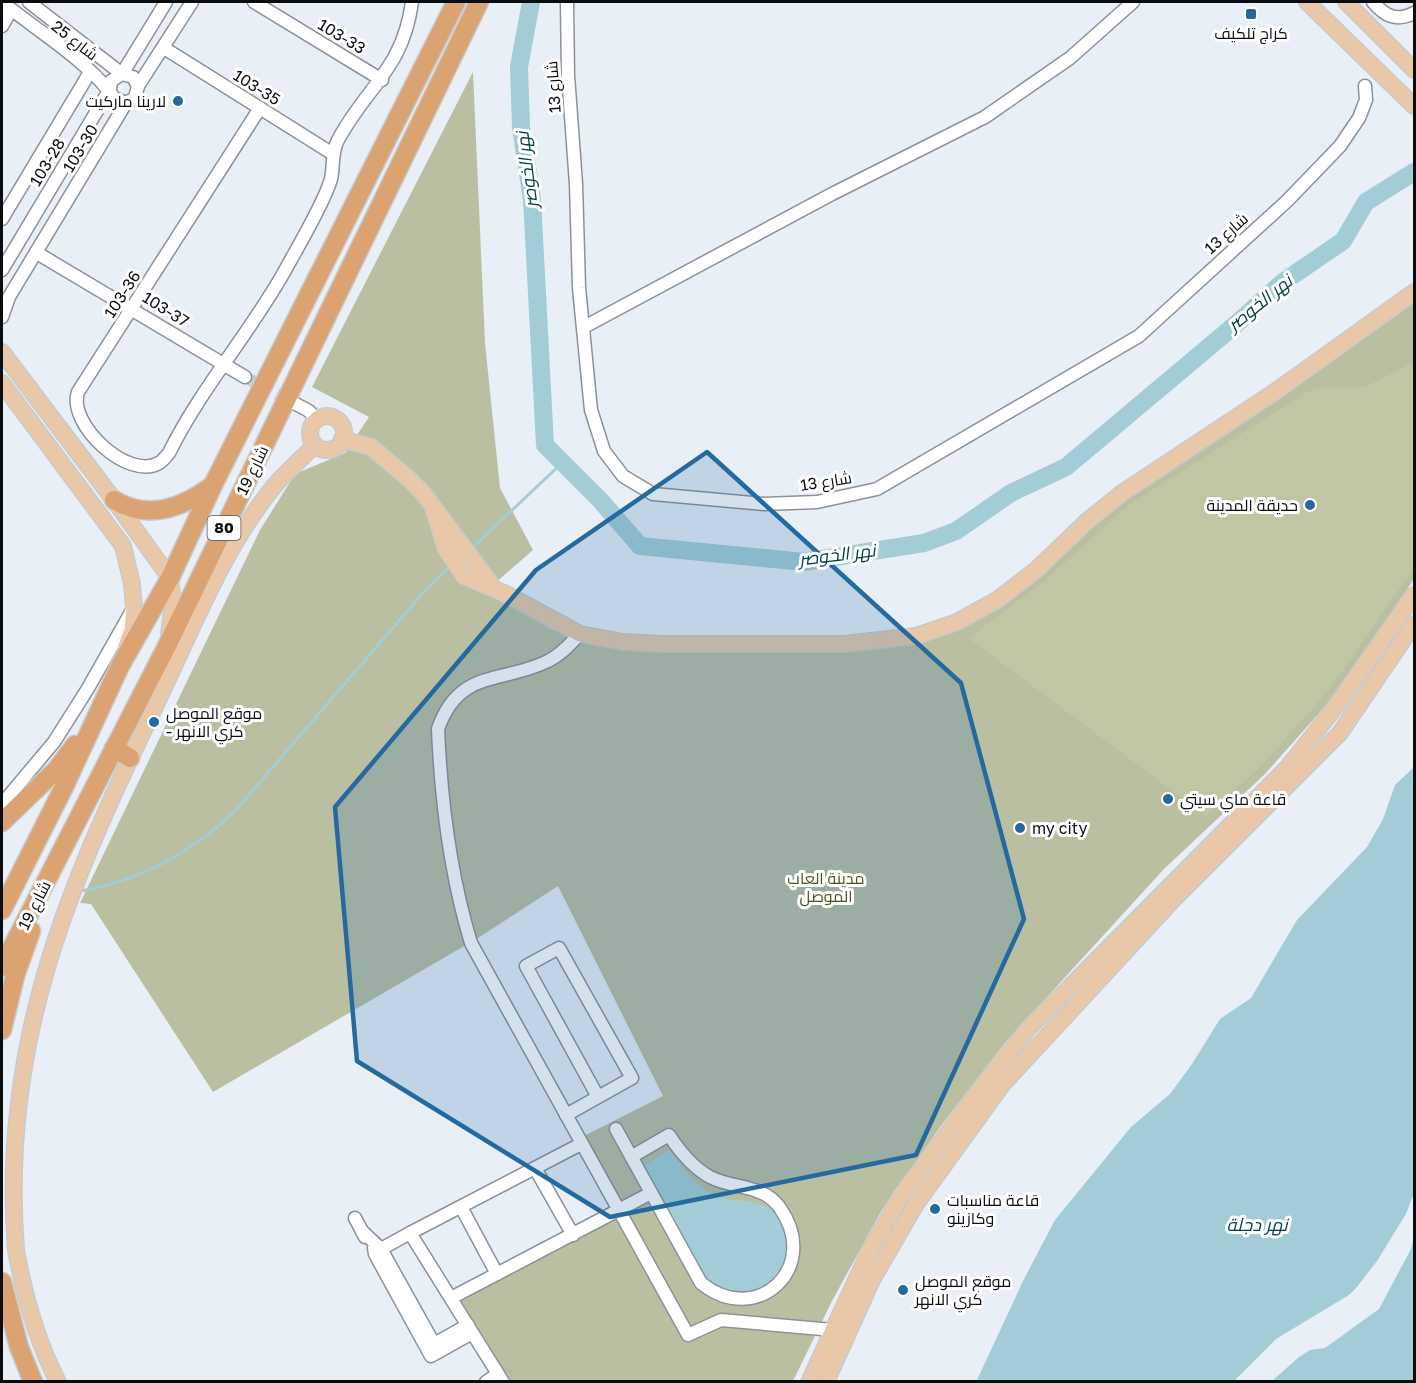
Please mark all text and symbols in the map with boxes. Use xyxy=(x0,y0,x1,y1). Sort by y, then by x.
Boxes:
marker: كراج تلكيف xyxy=(1244,7,1258,21)
street label: 103-33 xyxy=(315,14,369,58)
street label: شارع 25 xyxy=(47,16,102,66)
place label: كراج تلكيف xyxy=(1214,23,1288,45)
street label: شارع 13 xyxy=(541,60,567,114)
street label: 103-35 xyxy=(230,65,284,109)
place label: لارينا ماركيت xyxy=(86,91,166,111)
marker: لارينا ماركيت xyxy=(171,94,185,108)
street label: 103-30 xyxy=(58,120,102,176)
water label: نهر الخوصر xyxy=(510,128,543,212)
street label: 103-28 xyxy=(25,134,69,190)
street label: شارع 13 xyxy=(1200,208,1253,259)
street label: 103-36 xyxy=(99,267,145,321)
water label: نهر الخوصر xyxy=(1221,268,1299,337)
street label: 103-37 xyxy=(139,287,193,331)
street label: شارع 19 xyxy=(232,442,274,499)
street label: شارع 13 xyxy=(799,467,854,497)
place label: حديقة المدينة xyxy=(1207,495,1298,515)
marker: حديقة المدينة xyxy=(1303,498,1317,512)
road number: 80 xyxy=(208,516,240,540)
water label: نهر الخوصر xyxy=(795,538,879,571)
place label: موقع الموصل - كري الانهر xyxy=(166,703,262,745)
marker: موقع الموصل - كري الانهر xyxy=(147,715,161,729)
place label: قاعة ماي سيتي xyxy=(1180,789,1286,813)
marker: قاعة ماي سيتي xyxy=(1161,792,1175,806)
place label: my city xyxy=(1032,818,1088,838)
marker: my city xyxy=(1013,821,1027,835)
park label: مدينة العاب الموصل xyxy=(787,868,865,907)
street label: شارع 19 xyxy=(13,877,57,934)
place label: قاعة مناسبات وكازينو xyxy=(947,1190,1039,1228)
marker: قاعة مناسبات وكازينو xyxy=(928,1202,942,1216)
water label: نهر دجلة xyxy=(1226,1213,1290,1236)
place label: موقع الموصل كري الانهر xyxy=(914,1271,1011,1313)
marker: موقع الموصل كري الانهر xyxy=(896,1283,910,1297)

